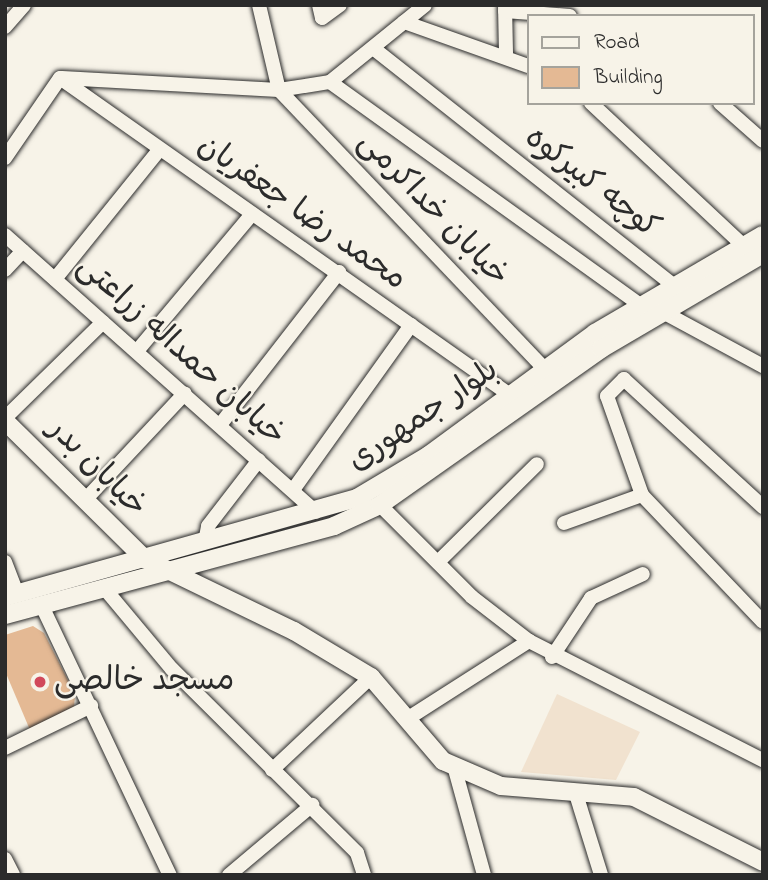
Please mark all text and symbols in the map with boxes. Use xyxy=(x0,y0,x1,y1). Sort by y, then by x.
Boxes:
legend xyxy=(526,14,754,105)
text: Road xyxy=(594,28,640,58)
text: Building xyxy=(594,63,663,93)
street label: کوچه کبیرکوه xyxy=(516,120,666,248)
street label: خیابان خداکرمی xyxy=(348,124,516,296)
street label: محمد رضا جعفریان xyxy=(189,128,413,300)
street label: خیابان حمداله زراعتی xyxy=(68,248,292,456)
street label: بلوار جمهوری xyxy=(341,353,507,481)
street label: خیابان بدر xyxy=(38,411,154,527)
place label: مسجد خالصی xyxy=(54,663,234,701)
marker: مسجد خالصی xyxy=(32,674,48,690)

